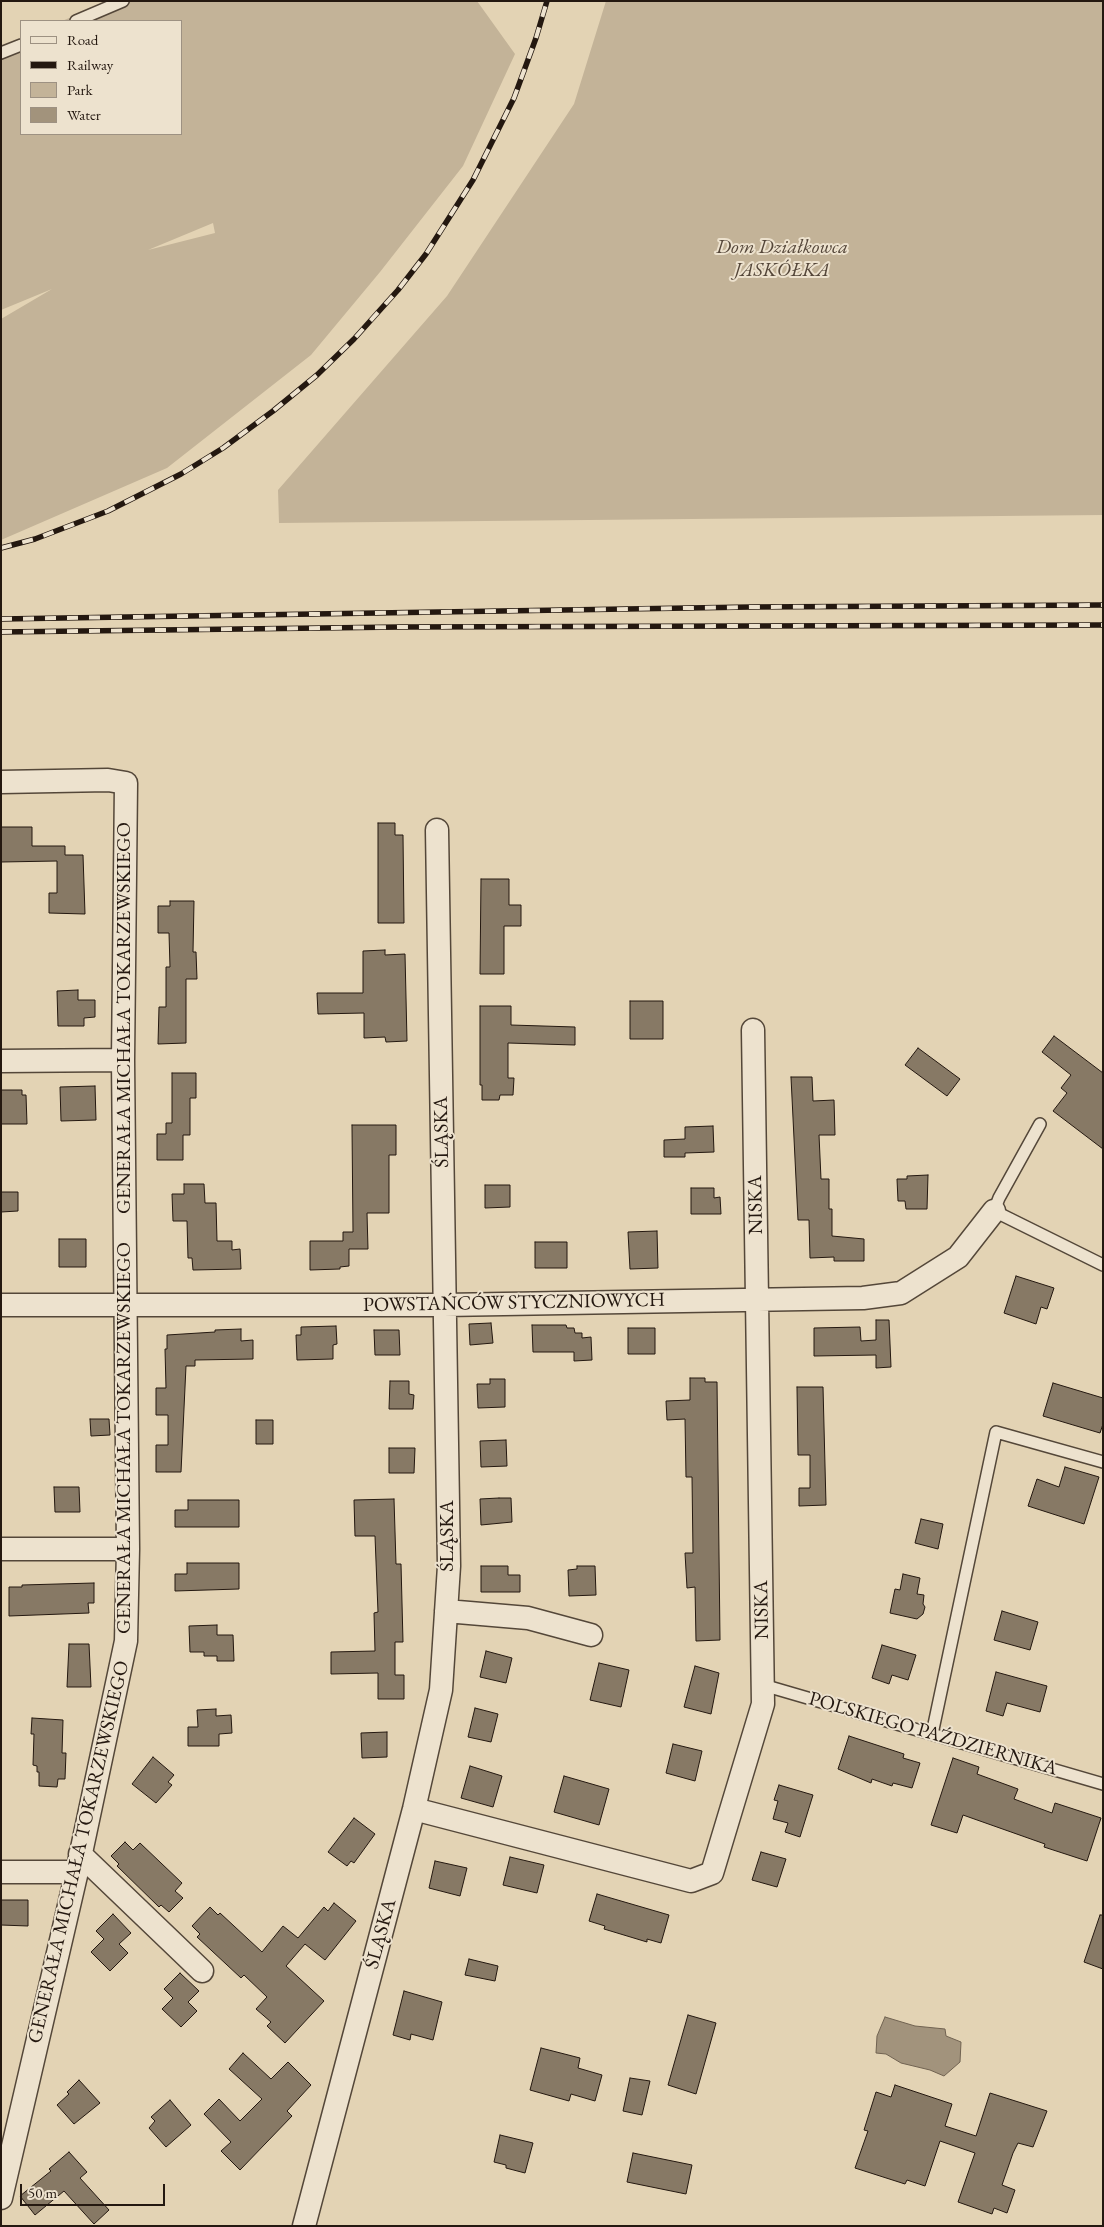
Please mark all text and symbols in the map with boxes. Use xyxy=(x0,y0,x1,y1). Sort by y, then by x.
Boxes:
legend xyxy=(20,20,182,135)
text: Road xyxy=(67,30,98,49)
text: Railway xyxy=(67,55,113,74)
text: Park xyxy=(67,80,93,99)
text: Water xyxy=(67,105,101,124)
park label: Dom Działkowca JASKÓŁKA xyxy=(716,236,848,283)
street label: GENERAŁA MICHAŁA TOKARZEWSKIEGO xyxy=(113,822,137,1214)
street label: ŚLĄSKA xyxy=(429,1096,455,1168)
street label: NISKA xyxy=(743,1175,769,1235)
street label: GENERAŁA MICHAŁA TOKARZEWSKIEGO xyxy=(113,1242,137,1634)
street label: POWSTAŃCÓW STYCZNIOWYCH xyxy=(363,1288,665,1318)
street label: ŚLĄSKA xyxy=(436,1500,460,1572)
street label: NISKA xyxy=(749,1580,775,1640)
street label: GENERAŁA MICHAŁA TOKARZEWSKIEGO xyxy=(23,1658,135,2046)
street label: POLSKIEGO PAŹDZIERNIKA xyxy=(806,1687,1060,1781)
street label: ŚLĄSKA xyxy=(360,1896,402,1972)
scale bar xyxy=(22,2174,168,2206)
text: 50 m xyxy=(28,2183,57,2202)

